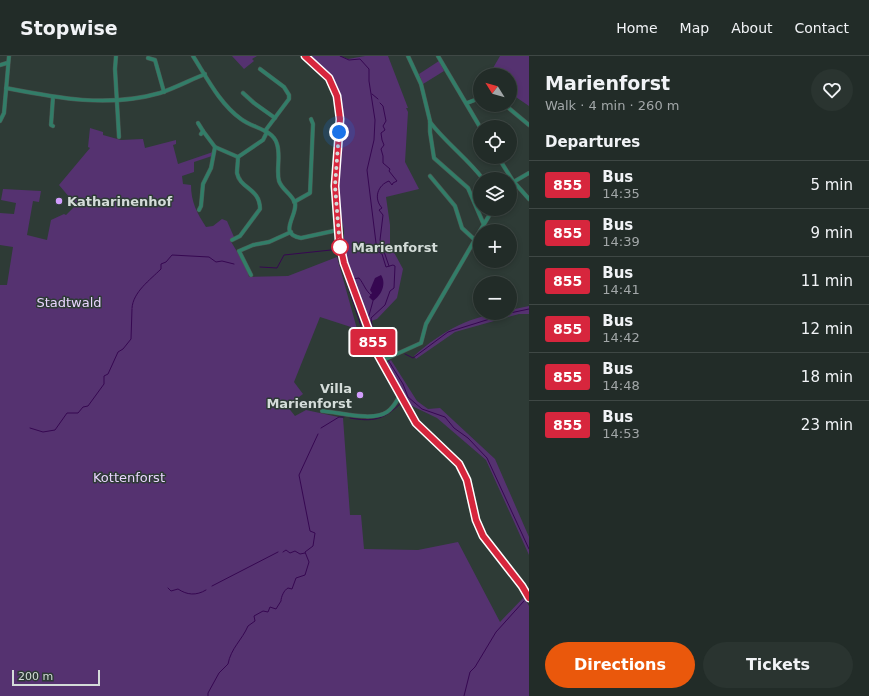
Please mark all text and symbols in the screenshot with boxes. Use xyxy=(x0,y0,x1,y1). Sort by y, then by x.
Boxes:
text: Stopwise xyxy=(20,17,118,39)
text: Home xyxy=(616,20,658,36)
text: Map xyxy=(680,20,709,36)
text: About xyxy=(731,20,773,36)
text: Contact xyxy=(795,20,849,36)
north arrow xyxy=(473,68,517,112)
map controls xyxy=(473,68,517,320)
button: heart xyxy=(811,69,853,111)
text: Marienforst xyxy=(545,72,670,94)
text: Walk · 4 min · 260 m xyxy=(545,98,679,113)
button: locate xyxy=(473,120,517,164)
your location xyxy=(329,122,349,142)
text: Departures xyxy=(545,133,640,151)
text: Bus xyxy=(602,168,633,186)
button: layers xyxy=(473,172,517,216)
text: 5 min xyxy=(810,176,853,194)
text: 855 xyxy=(553,177,582,193)
text: 14:35 xyxy=(602,186,640,201)
place label: Katharinenhof xyxy=(67,194,172,209)
marker: Katharinenhof xyxy=(54,196,64,206)
text: Bus xyxy=(602,216,633,234)
button: + xyxy=(473,224,517,268)
text: 9 min xyxy=(810,224,853,242)
text: 855 xyxy=(553,225,582,241)
text: 14:39 xyxy=(602,234,640,249)
marker: Marienforst xyxy=(331,238,349,256)
place label: Marienforst xyxy=(352,240,438,255)
text: Bus xyxy=(602,264,633,282)
text: 11 min xyxy=(801,272,853,290)
text: 855 xyxy=(553,273,582,289)
button: − xyxy=(473,276,517,320)
text: 14:41 xyxy=(602,282,640,297)
park label: Stadtwald xyxy=(36,295,102,310)
text: Bus xyxy=(602,312,633,330)
text: 12 min xyxy=(801,320,853,338)
text: 855 xyxy=(553,321,582,337)
line badge: 855 xyxy=(350,329,396,355)
text: 14:42 xyxy=(602,330,640,345)
text: 855 xyxy=(358,334,388,350)
text: Bus xyxy=(602,360,633,378)
text: 18 min xyxy=(801,368,853,386)
text: 855 xyxy=(553,369,582,385)
text: 14:48 xyxy=(602,378,640,393)
place label: Villa Marienforst xyxy=(266,381,352,411)
marker: Villa Marienforst xyxy=(355,390,365,400)
text: Bus xyxy=(602,408,633,426)
text: 23 min xyxy=(801,416,853,434)
text: 855 xyxy=(553,417,582,433)
text: 14:53 xyxy=(602,426,640,441)
park label: Kottenforst xyxy=(93,470,165,485)
button: Directions xyxy=(545,642,695,688)
button: Tickets xyxy=(703,642,853,688)
scale bar xyxy=(12,668,100,687)
text: 200 m xyxy=(18,670,53,683)

